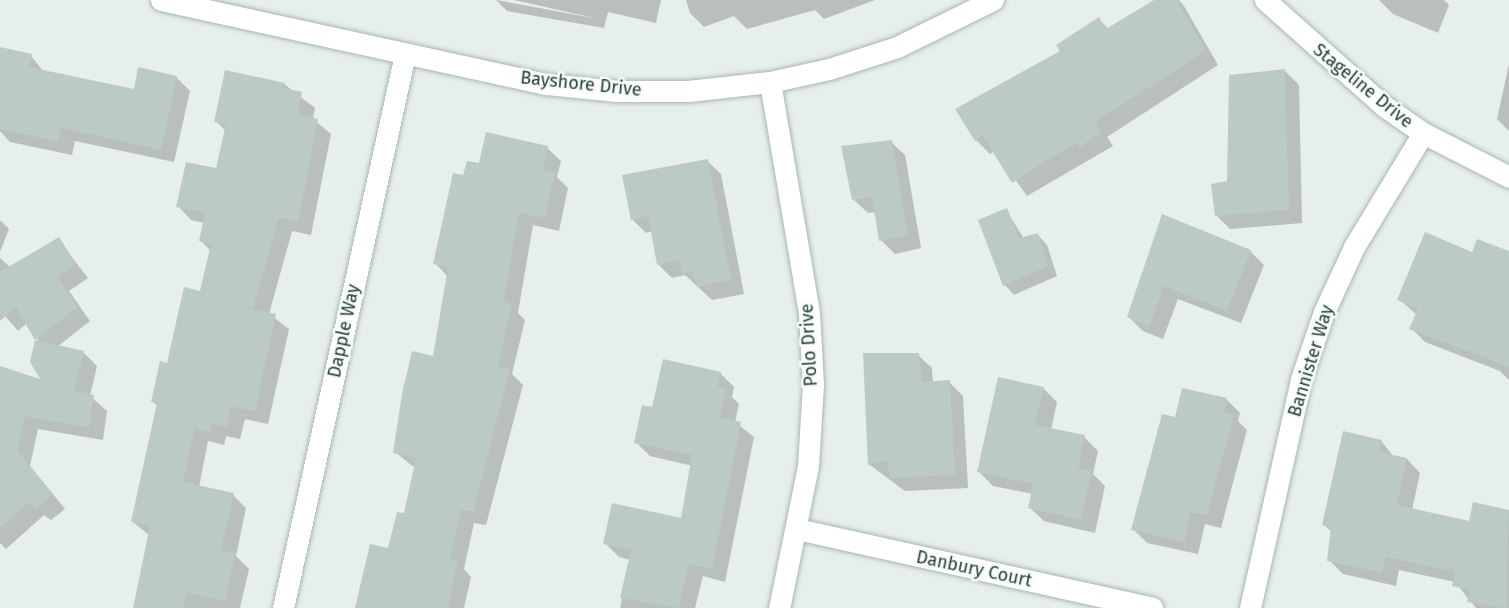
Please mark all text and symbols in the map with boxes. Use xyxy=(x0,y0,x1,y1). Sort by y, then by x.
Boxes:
street label: Stageline Drive xyxy=(1309,39,1417,133)
street label: Bayshore Drive xyxy=(519,67,643,101)
street label: Dapple Way xyxy=(324,282,364,380)
street label: Bannister Way xyxy=(1284,302,1338,420)
street label: Polo Drive xyxy=(796,303,822,387)
street label: Danbury Court xyxy=(914,546,1034,592)

